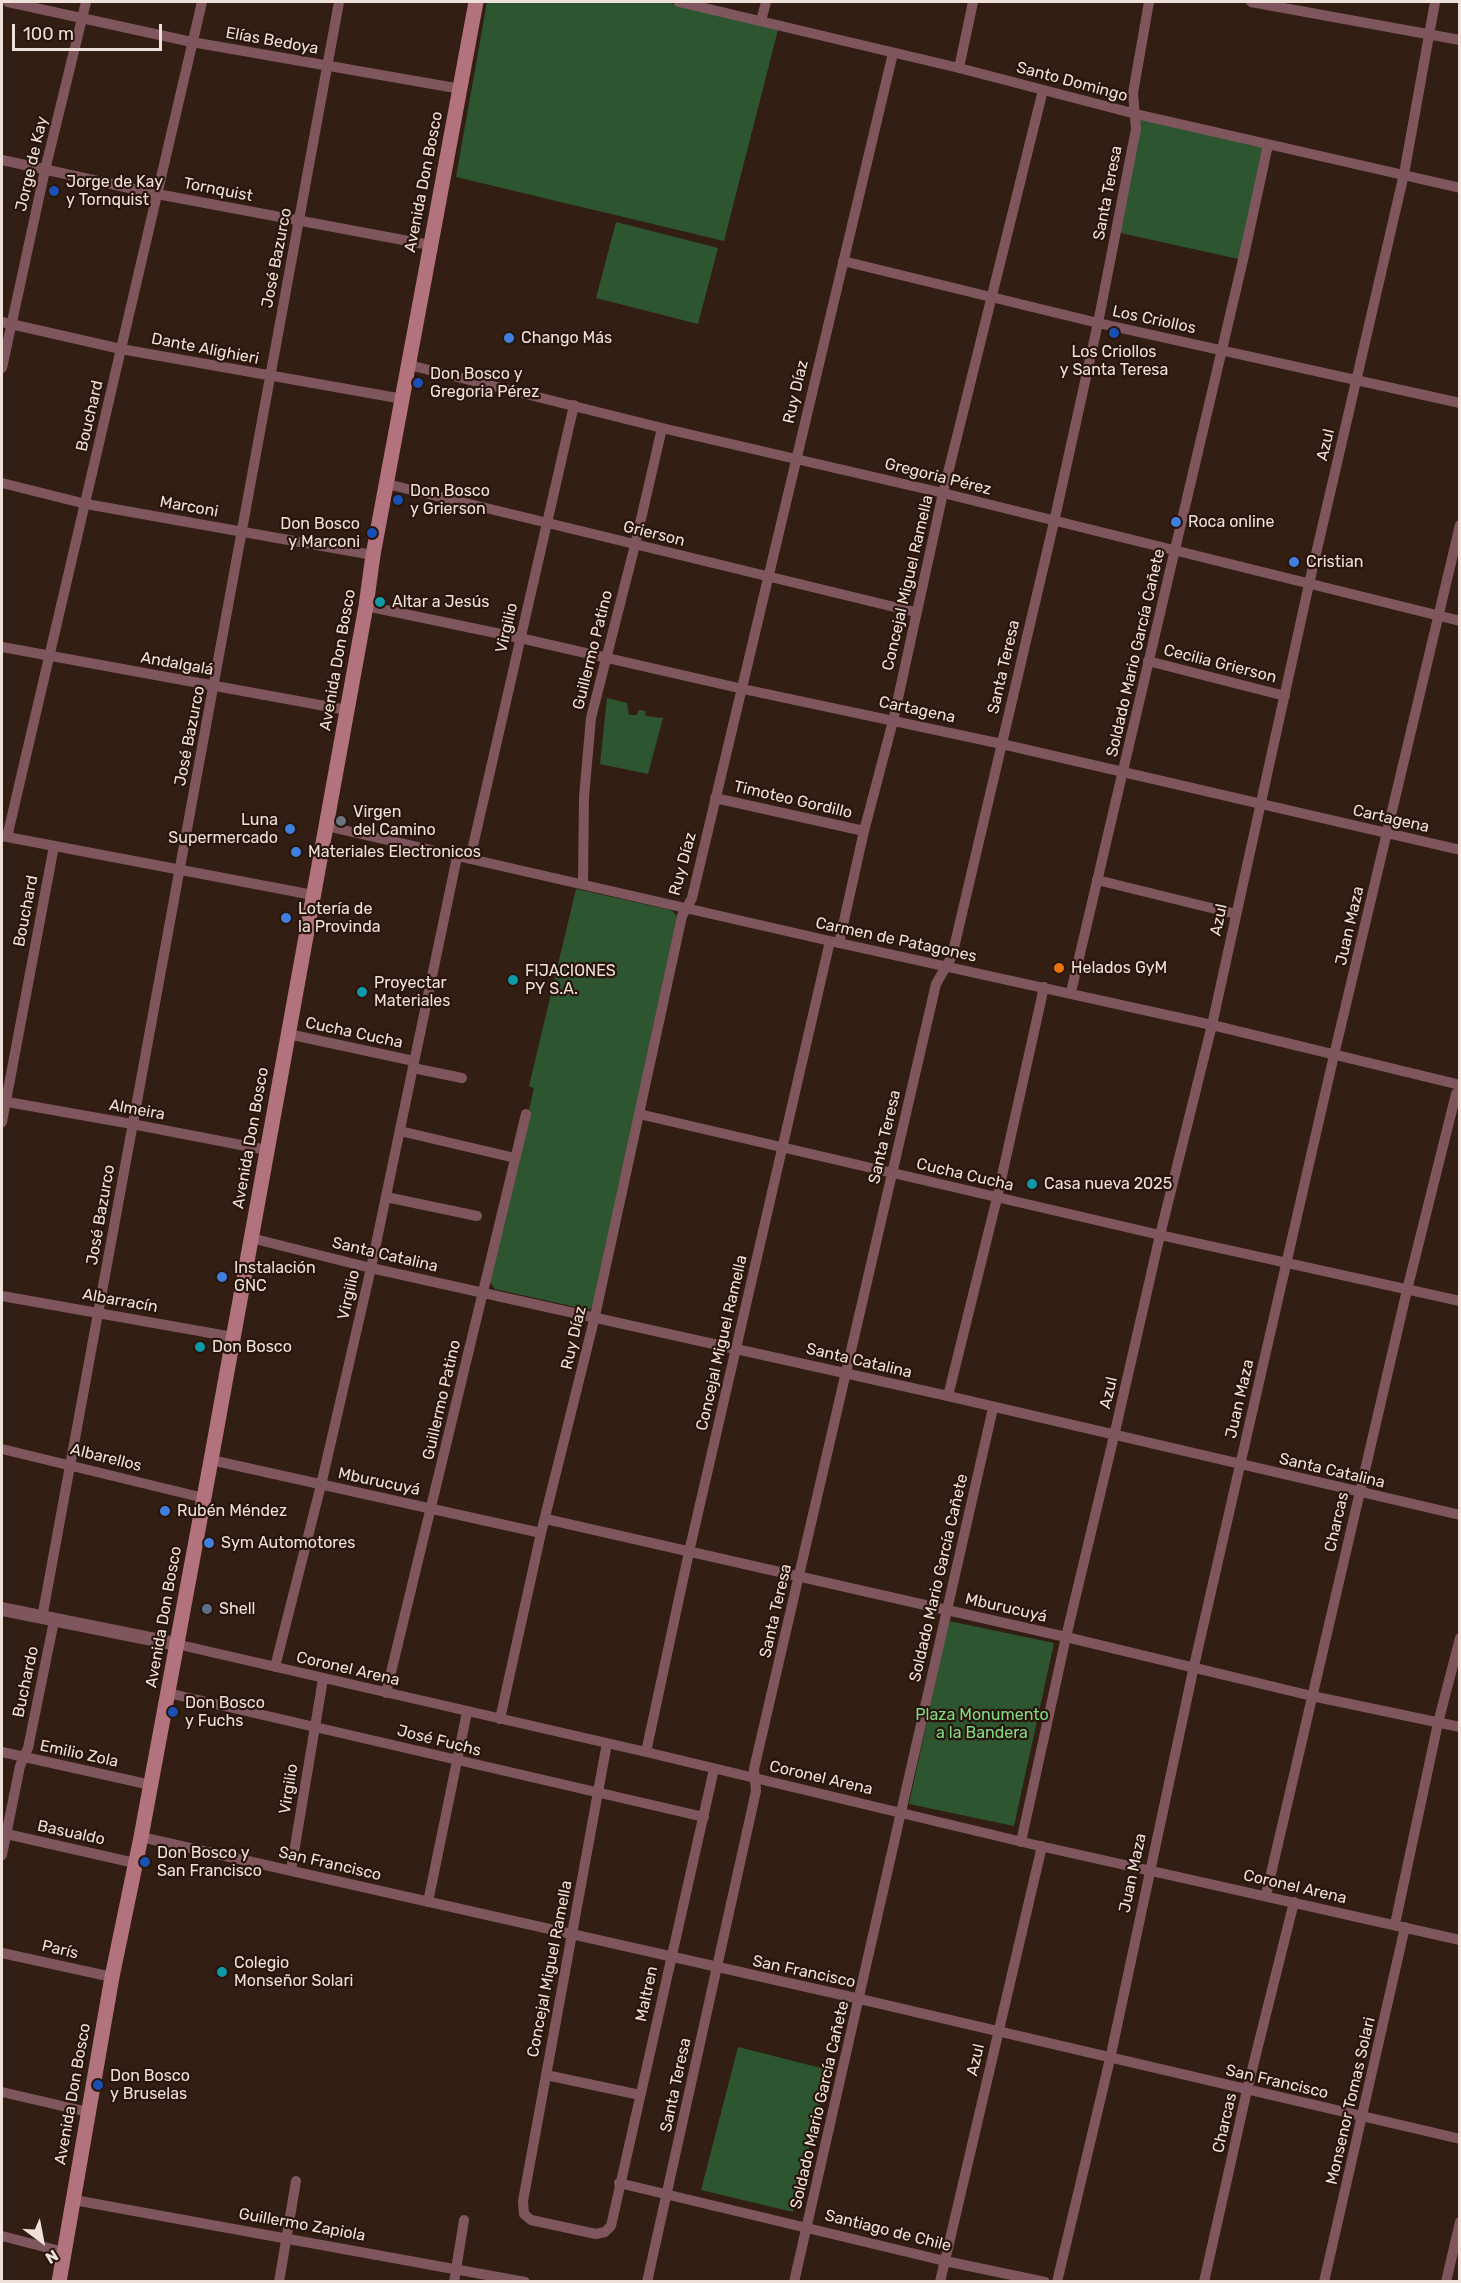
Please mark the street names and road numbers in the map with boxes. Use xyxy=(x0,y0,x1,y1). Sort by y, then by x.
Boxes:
street label: Elías Bedoya xyxy=(224,23,320,59)
street label: Santo Domingo xyxy=(1014,58,1130,106)
street label: Avenida Don Bosco xyxy=(401,110,447,254)
street label: Jorge de Kay xyxy=(12,115,52,213)
street label: Santa Teresa xyxy=(1089,144,1127,242)
street label: Tornquist xyxy=(182,174,254,206)
street label: José Bazurco xyxy=(258,206,296,310)
street label: Los Criollos xyxy=(1110,302,1198,338)
street label: Dante Alighieri xyxy=(150,329,260,369)
street label: Ruy Díaz xyxy=(779,358,813,426)
street label: Bouchard xyxy=(73,379,107,453)
street label: Azul xyxy=(1313,427,1339,463)
street label: Gregoria Pérez xyxy=(883,454,993,500)
street label: Marconi xyxy=(158,492,220,522)
street label: Concejal Miguel Ramella xyxy=(878,493,938,673)
street label: Grierson xyxy=(621,517,687,551)
street label: Soldado Mario García Cañete xyxy=(1103,547,1169,759)
street label: Avenida Don Bosco xyxy=(316,588,360,732)
street label: Guillermo Patino xyxy=(569,588,617,712)
street label: Virgilio xyxy=(492,601,522,655)
street label: Santa Teresa xyxy=(984,618,1024,716)
street label: Cecilia Grierson xyxy=(1162,641,1278,687)
street label: Andalgalá xyxy=(139,648,215,680)
street label: José Bazurco xyxy=(171,684,209,788)
street label: Cartagena xyxy=(877,693,957,727)
street label: Timoteo Gordillo xyxy=(732,777,854,823)
street label: Cartagena xyxy=(1351,801,1431,837)
street label: Ruy Díaz xyxy=(665,830,701,898)
street label: Bouchard xyxy=(10,874,42,948)
street label: Juan Maza xyxy=(1332,885,1368,967)
street label: Azul xyxy=(1206,902,1232,938)
street label: Carmen de Patagones xyxy=(814,914,978,966)
street label: Cucha Cucha xyxy=(303,1013,405,1053)
street label: Avenida Don Bosco xyxy=(229,1066,273,1210)
street label: Santa Teresa xyxy=(865,1088,905,1186)
street label: Almeira xyxy=(108,1096,166,1124)
street label: Cucha Cucha xyxy=(914,1154,1016,1196)
street label: José Bazurco xyxy=(83,1163,119,1267)
street label: Santa Catalina xyxy=(330,1233,440,1277)
street label: Concejal Miguel Ramella xyxy=(692,1253,752,1433)
street label: Virgilio xyxy=(334,1268,364,1322)
street label: Albarracín xyxy=(81,1285,159,1317)
street label: Ruy Díaz xyxy=(557,1304,591,1372)
street label: Guillermo Patino xyxy=(419,1338,465,1462)
street label: Santa Catalina xyxy=(804,1339,914,1383)
street label: Juan Maza xyxy=(1222,1358,1258,1440)
street label: Azul xyxy=(1096,1375,1122,1411)
street label: Albarellos xyxy=(68,1440,144,1476)
street label: Santa Catalina xyxy=(1277,1449,1387,1493)
street label: Mburucuyá xyxy=(336,1464,422,1500)
street label: Soldado Mario García Cañete xyxy=(906,1472,972,1684)
street label: Charcas xyxy=(1321,1490,1353,1554)
street label: Avenida Don Bosco xyxy=(142,1545,186,1689)
street label: Santa Teresa xyxy=(756,1562,796,1660)
street label: Mburucuyá xyxy=(963,1589,1049,1627)
street label: Buchardo xyxy=(9,1645,43,1719)
street label: Coronel Arena xyxy=(294,1648,402,1690)
street label: José Fuchs xyxy=(395,1721,483,1761)
street label: Emilio Zola xyxy=(38,1736,120,1772)
street label: Coronel Arena xyxy=(767,1757,875,1799)
street label: Virgilio xyxy=(276,1763,302,1815)
street label: Basualdo xyxy=(35,1816,107,1850)
street label: Juan Maza xyxy=(1115,1832,1151,1914)
street label: San Francisco xyxy=(277,1843,383,1885)
street label: Coronel Arena xyxy=(1241,1866,1349,1908)
street label: Concejal Miguel Ramella xyxy=(523,1879,577,2059)
street label: París xyxy=(40,1936,80,1964)
street label: San Francisco xyxy=(751,1952,857,1992)
street label: Maltren xyxy=(632,1964,662,2024)
street label: Soldado Mario García Cañete xyxy=(787,1999,853,2211)
street label: Monsenor Tomas Solari xyxy=(1322,2015,1380,2187)
street label: Avenida Don Bosco xyxy=(51,2022,95,2166)
street label: Santa Teresa xyxy=(657,2036,695,2134)
street label: Azul xyxy=(963,2042,989,2078)
street label: San Francisco xyxy=(1224,2061,1330,2103)
street label: Charcas xyxy=(1209,2091,1241,2155)
street label: Guillermo Zapiola xyxy=(237,2204,367,2246)
street label: Santiago de Chile xyxy=(823,2206,953,2256)

